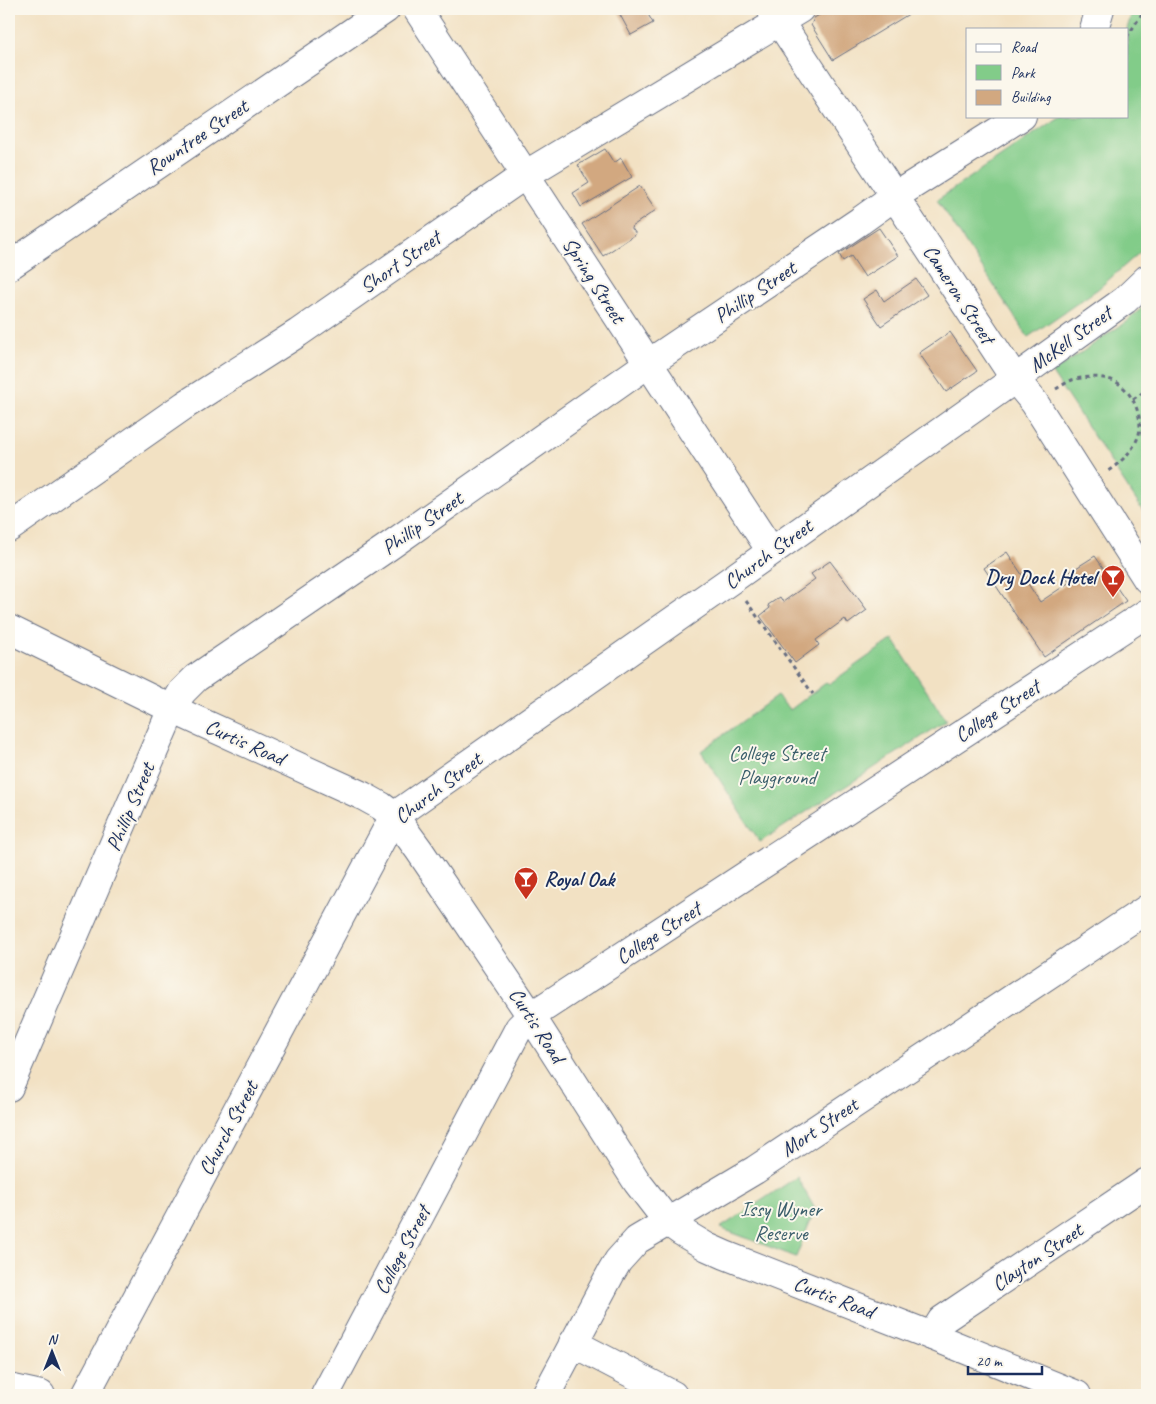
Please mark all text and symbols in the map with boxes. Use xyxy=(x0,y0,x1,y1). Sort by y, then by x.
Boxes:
legend xyxy=(966,28,1128,118)
text: Road xyxy=(1011,38,1038,57)
text: Park xyxy=(1011,64,1036,83)
text: Building xyxy=(1011,88,1051,107)
street label: Rowntree Street xyxy=(141,92,255,181)
street label: Short Street xyxy=(355,223,448,299)
street label: Spring Street xyxy=(557,232,632,329)
street label: Cameron Street xyxy=(917,240,1002,351)
street label: Phillip Street xyxy=(709,254,803,329)
street label: McKell Street xyxy=(1023,298,1119,378)
street label: Phillip Street xyxy=(376,485,469,560)
street label: Church Street xyxy=(719,512,819,595)
place label: Dry Dock Hotel xyxy=(985,564,1100,591)
bar icon: Dry Dock Hotel xyxy=(1100,564,1126,598)
street label: College Street xyxy=(950,672,1047,748)
street label: Curtis Road xyxy=(201,713,292,772)
park label: College Street Playground xyxy=(729,740,828,790)
street label: Church Street xyxy=(389,745,489,829)
street label: Phillip Street xyxy=(100,757,161,855)
bar icon: Royal Oak xyxy=(513,866,539,900)
place label: Royal Oak xyxy=(544,866,617,892)
street label: College Street xyxy=(611,894,708,970)
street label: Curtis Road xyxy=(503,983,573,1070)
street label: Church Street xyxy=(192,1075,265,1180)
street label: Mort Street xyxy=(775,1091,864,1162)
park label: Issy Wyner Reserve xyxy=(740,1196,823,1246)
street label: College Street xyxy=(368,1199,438,1299)
street label: Clayton Street xyxy=(987,1216,1089,1297)
street label: Curtis Road xyxy=(790,1270,881,1326)
north arrow xyxy=(28,1326,78,1376)
text: N xyxy=(48,1331,59,1348)
scale bar xyxy=(968,1344,1042,1376)
text: 20 m xyxy=(976,1352,1003,1371)

